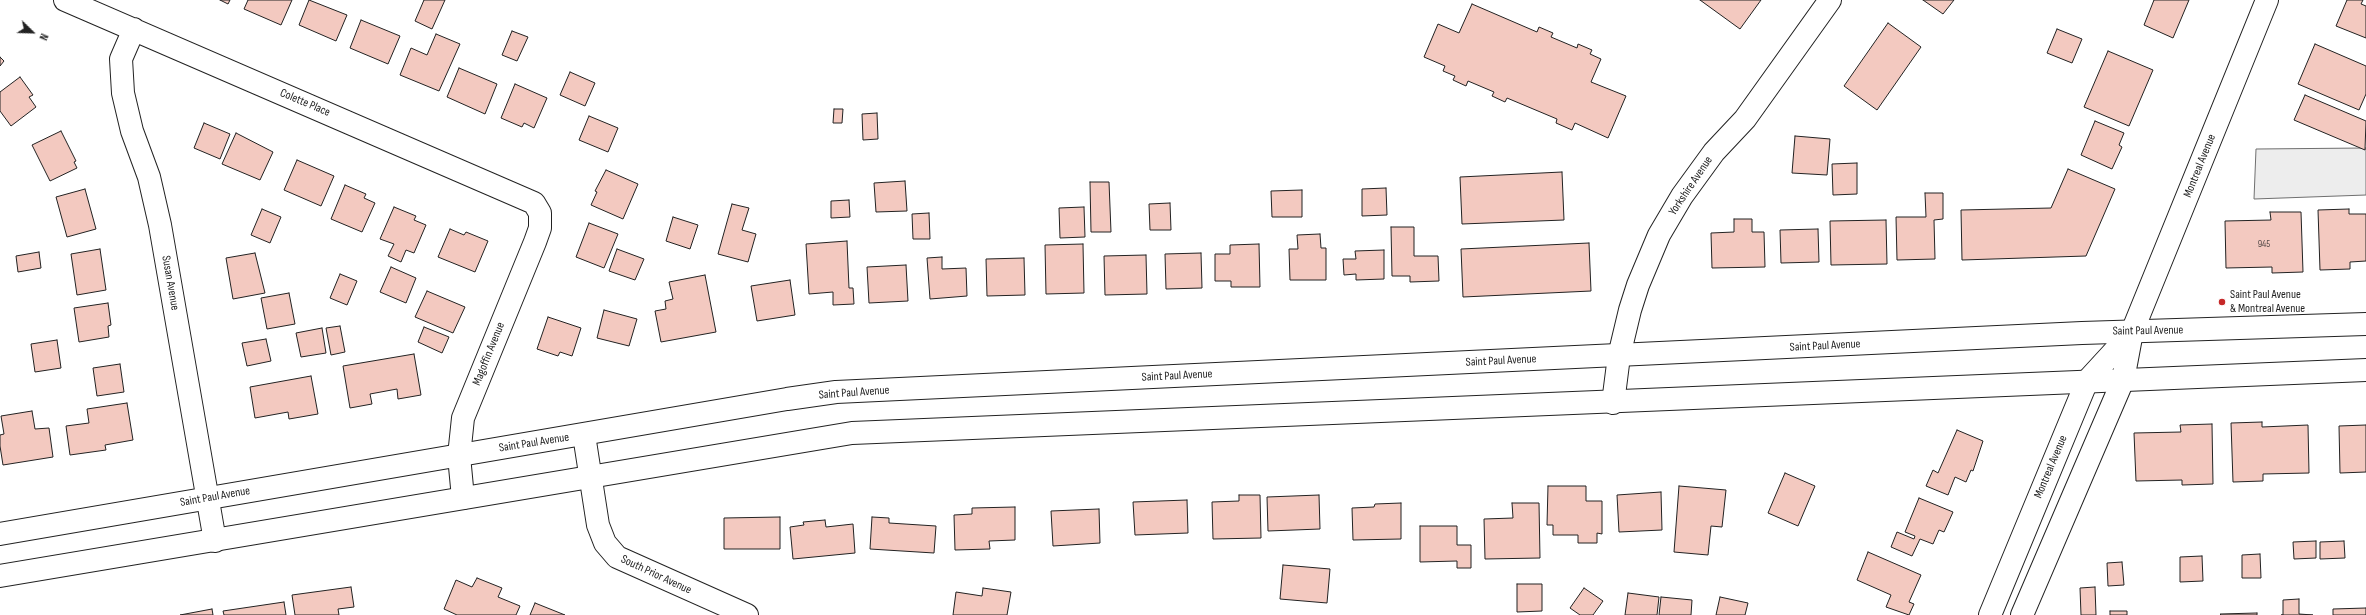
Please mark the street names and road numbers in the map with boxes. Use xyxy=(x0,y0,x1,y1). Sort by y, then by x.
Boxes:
street label: Colette Place xyxy=(278,86,332,120)
street label: Montreal Avenue xyxy=(2181,132,2219,200)
street label: Yorkshire Avenue xyxy=(1666,154,1716,218)
street label: Susan Avenue xyxy=(158,254,182,312)
street label: Magoffin Avenue xyxy=(470,320,508,388)
street label: Saint Paul Avenue xyxy=(2112,323,2184,339)
street label: Saint Paul Avenue xyxy=(1789,337,1861,355)
street label: Saint Paul Avenue xyxy=(1465,352,1537,370)
street label: Saint Paul Avenue xyxy=(1141,367,1213,385)
street label: Saint Paul Avenue xyxy=(818,383,890,403)
street label: Saint Paul Avenue xyxy=(498,430,570,456)
street label: Montreal Avenue xyxy=(2031,433,2071,501)
street label: Saint Paul Avenue xyxy=(179,484,251,510)
street label: South Prior Avenue xyxy=(618,552,694,598)

